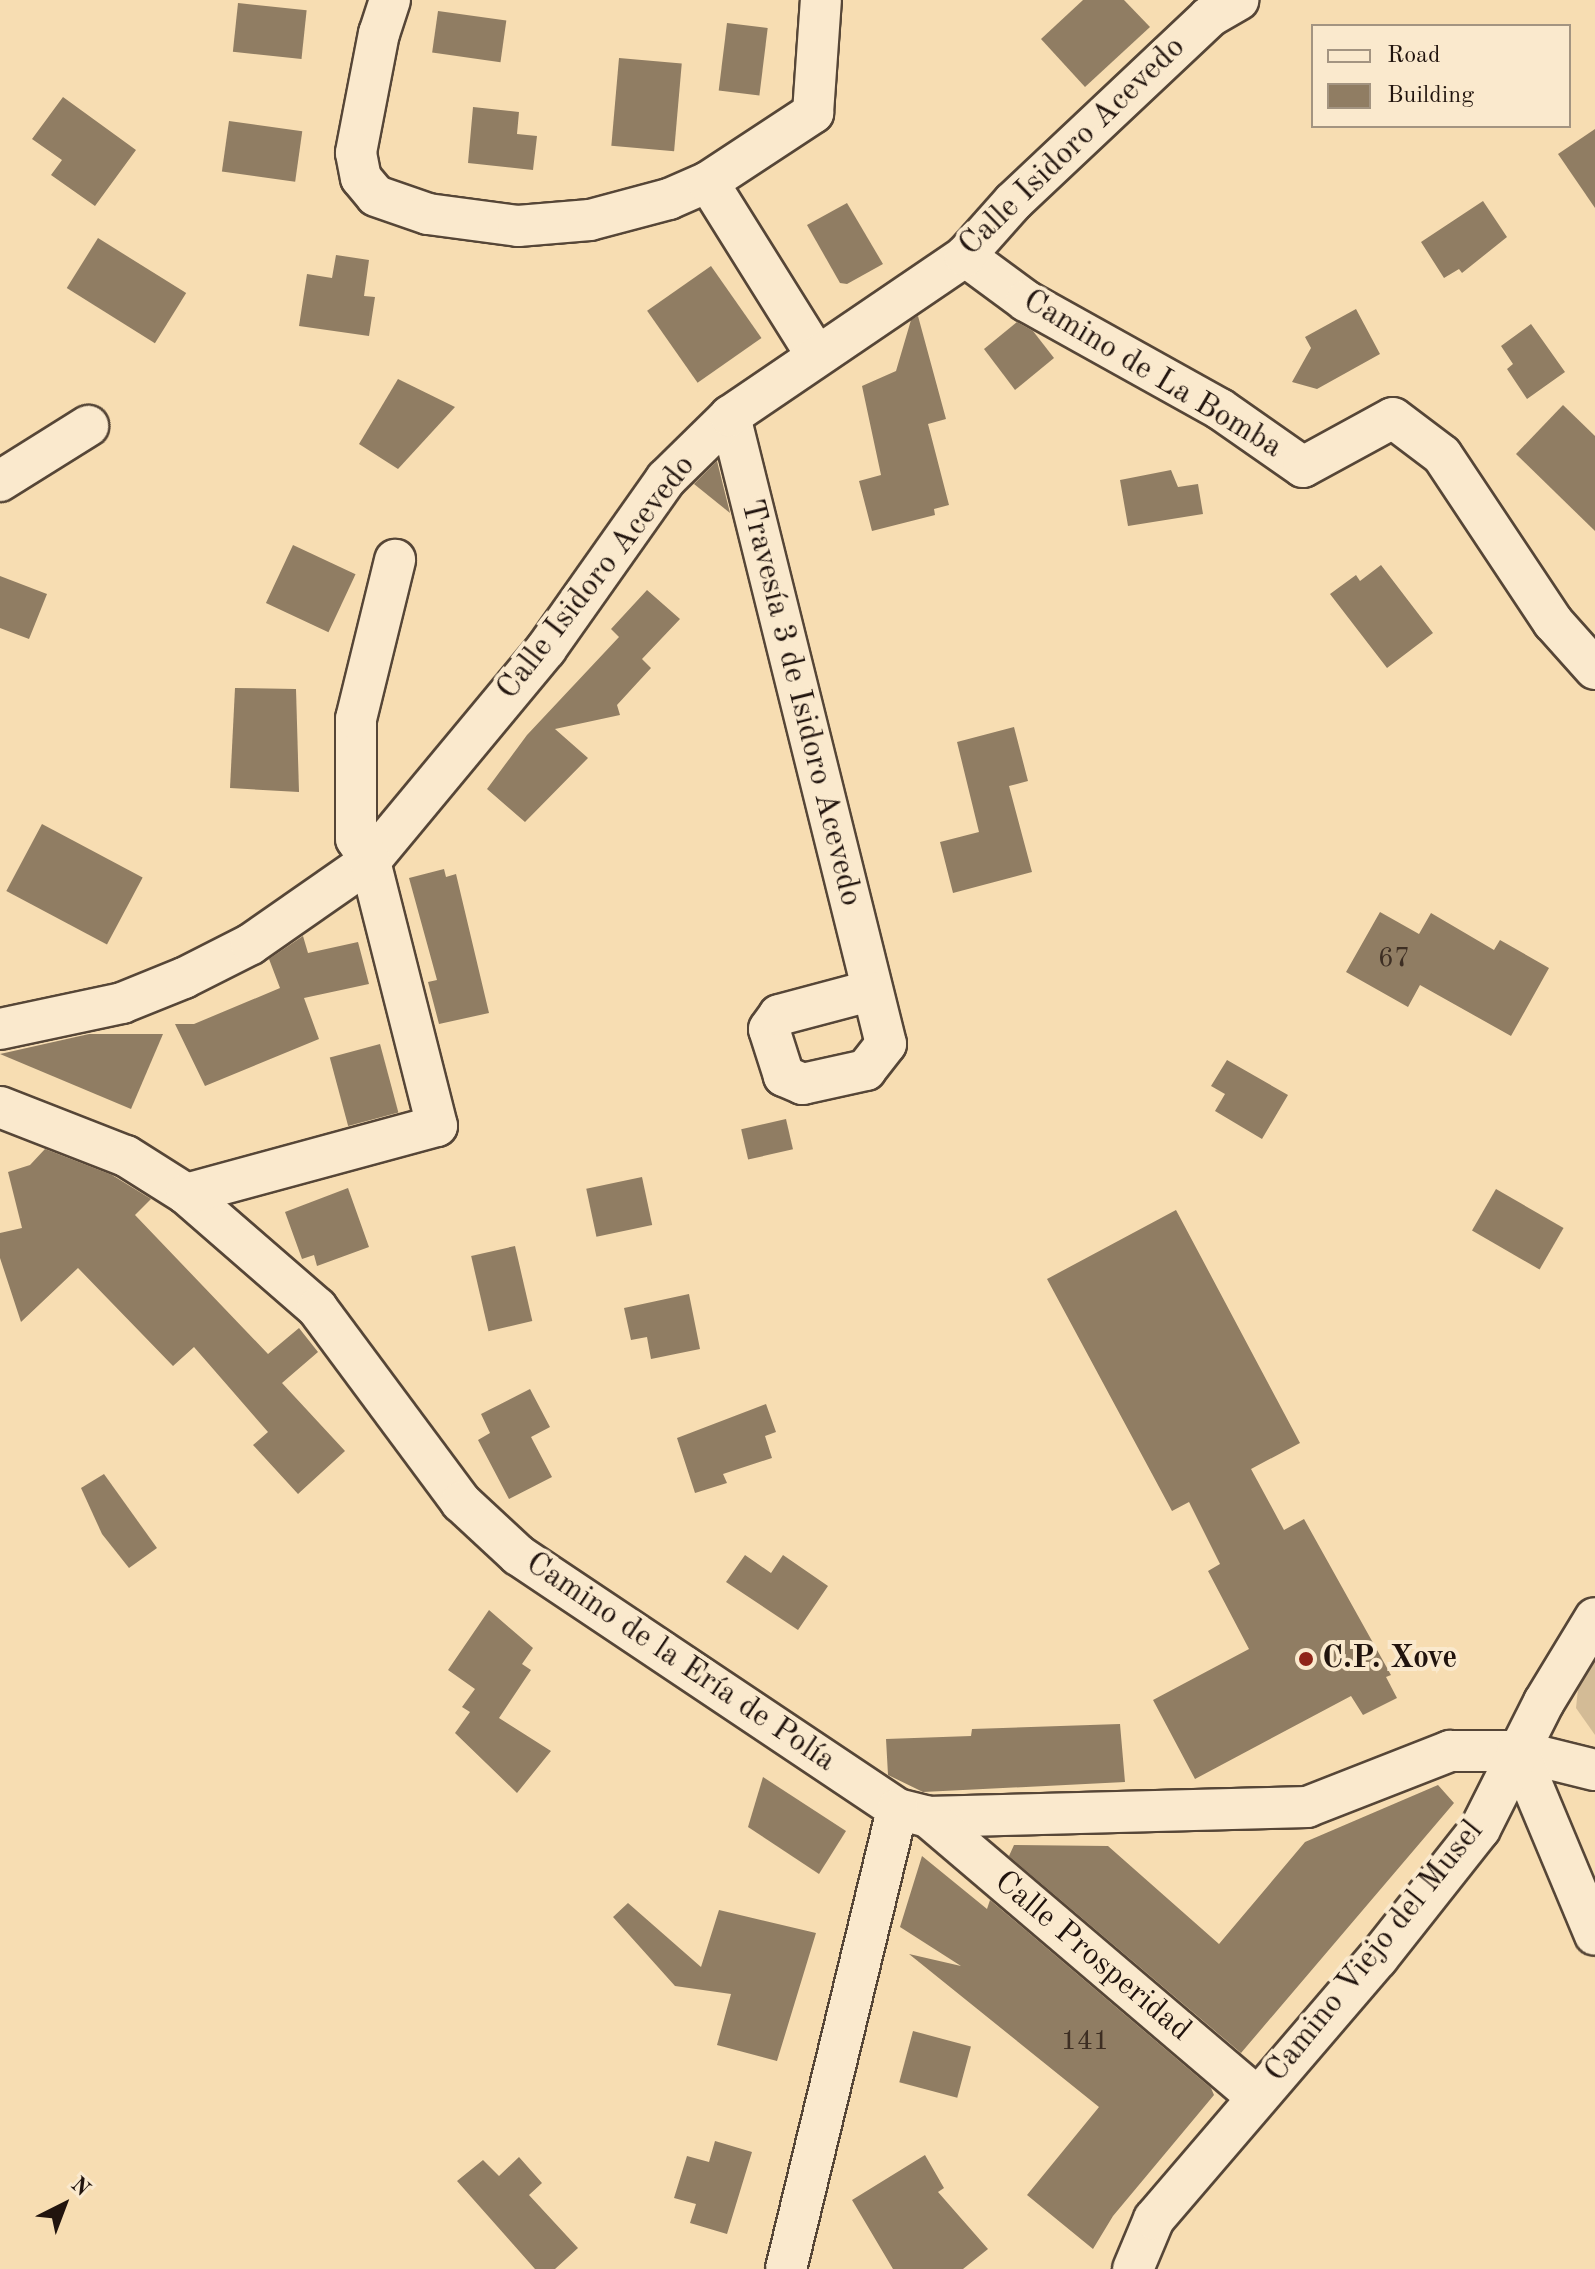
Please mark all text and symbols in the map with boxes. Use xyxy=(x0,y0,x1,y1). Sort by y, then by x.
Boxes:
legend xyxy=(1311,24,1571,128)
street label: Calle Isidoro Acevedo xyxy=(952,29,1194,265)
text: Road xyxy=(1387,44,1440,68)
text: Building xyxy=(1387,84,1474,108)
street label: Camino de La Bomba xyxy=(1015,282,1289,468)
street label: Calle Isidoro Acevedo xyxy=(490,448,704,708)
street label: Travesía 3 de Isidoro Acevedo xyxy=(731,496,869,910)
house number: 67 xyxy=(1378,942,1410,976)
street label: Camino de la Ería de Polía xyxy=(518,1545,842,1781)
place label: C.P. Xove xyxy=(1322,1640,1457,1678)
marker: C.P. Xove xyxy=(1297,1650,1315,1668)
street label: Camino Viejo del Musel xyxy=(1258,1814,1492,2090)
street label: Calle Prosperidad xyxy=(986,1864,1198,2050)
house number: 141 xyxy=(1061,2025,1109,2059)
north arrow xyxy=(24,2165,104,2245)
text: N xyxy=(66,2173,94,2201)

